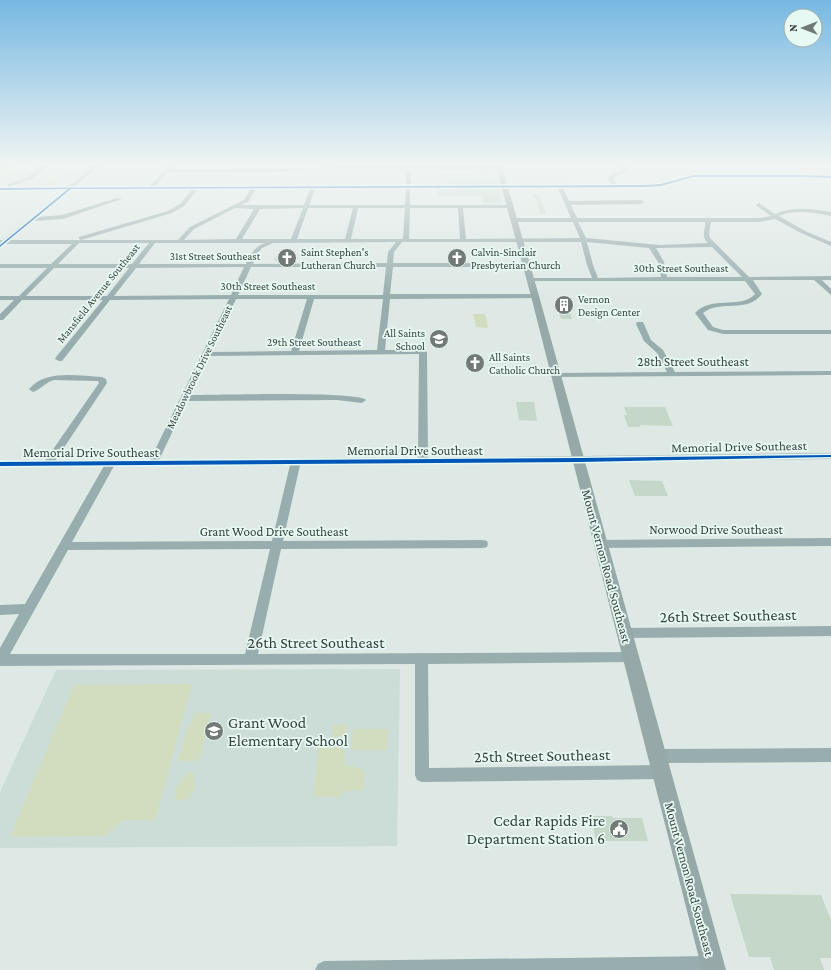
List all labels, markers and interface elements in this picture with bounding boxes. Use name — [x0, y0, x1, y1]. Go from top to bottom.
north arrow — [783, 8, 823, 48]
text: N — [787, 24, 799, 32]
street label: Mansfield Avenue Southeast — [54, 241, 142, 345]
place label: Saint Stephen's Lutheran Church — [301, 246, 376, 271]
place label: Calvin-Sinclair Presbyterian Church — [471, 246, 561, 272]
church icon: Saint Stephen's Lutheran Church — [276, 247, 298, 269]
church icon: Calvin-Sinclair Presbyterian Church — [446, 247, 468, 269]
street label: 31st Street Southeast — [170, 250, 261, 262]
street label: 30th Street Southeast — [634, 262, 729, 274]
street label: 30th Street Southeast — [221, 280, 316, 292]
place label: Vernon Design Center — [578, 293, 640, 319]
building icon: Vernon Design Center — [553, 294, 575, 316]
street label: Meadowbrook Drive Southeast — [164, 303, 234, 431]
place label: All Saints School — [384, 327, 425, 352]
school or university icon: All Saints School — [428, 328, 450, 350]
street label: 29th Street Southeast — [267, 336, 361, 348]
place label: All Saints Catholic Church — [489, 351, 560, 376]
church icon: All Saints Catholic Church — [464, 352, 486, 374]
street label: 28th Street Southeast — [637, 354, 749, 369]
street label: Memorial Drive Southeast — [671, 438, 808, 455]
street label: Memorial Drive Southeast — [347, 443, 484, 458]
street label: Memorial Drive Southeast — [23, 445, 160, 460]
street label: Mount Vernon Road Southeast — [579, 488, 634, 645]
street label: Norwood Drive Southeast — [649, 522, 784, 537]
street label: Grant Wood Drive Southeast — [200, 524, 349, 539]
street label: 26th Street Southeast — [659, 606, 797, 625]
street label: 26th Street Southeast — [248, 634, 385, 651]
place label: Grant Wood Elementary School — [228, 714, 348, 750]
school or university icon: Grant Wood Elementary School — [203, 720, 225, 742]
street label: 25th Street Southeast — [474, 746, 611, 765]
street label: Mount Vernon Road Southeast — [662, 801, 717, 958]
place label: Cedar Rapids Fire Department Station 6 — [467, 812, 605, 848]
public building icon: Cedar Rapids Fire Department Station 6 — [608, 818, 630, 840]

